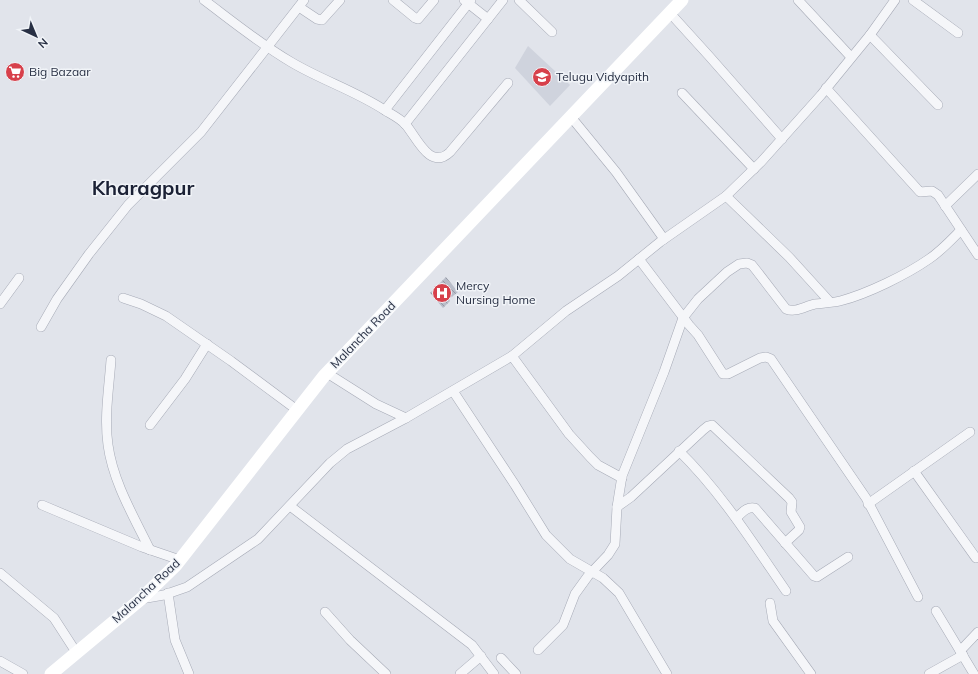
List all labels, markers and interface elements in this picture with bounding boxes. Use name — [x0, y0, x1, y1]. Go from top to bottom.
north arrow — [16, 16, 56, 56]
text: N — [35, 35, 51, 51]
supermarket icon: Big Bazaar — [4, 61, 26, 83]
place label: Big Bazaar — [29, 64, 91, 79]
school or university icon: Telugu Vidyapith — [531, 66, 553, 88]
place label: Telugu Vidyapith — [556, 69, 649, 84]
district label: Kharagpur — [92, 175, 194, 200]
place label: Mercy Nursing Home — [456, 278, 536, 307]
hospital icon: Mercy Nursing Home — [431, 282, 453, 304]
street label: Malancha Road — [327, 298, 398, 371]
street label: Malancha Road — [109, 555, 183, 626]

